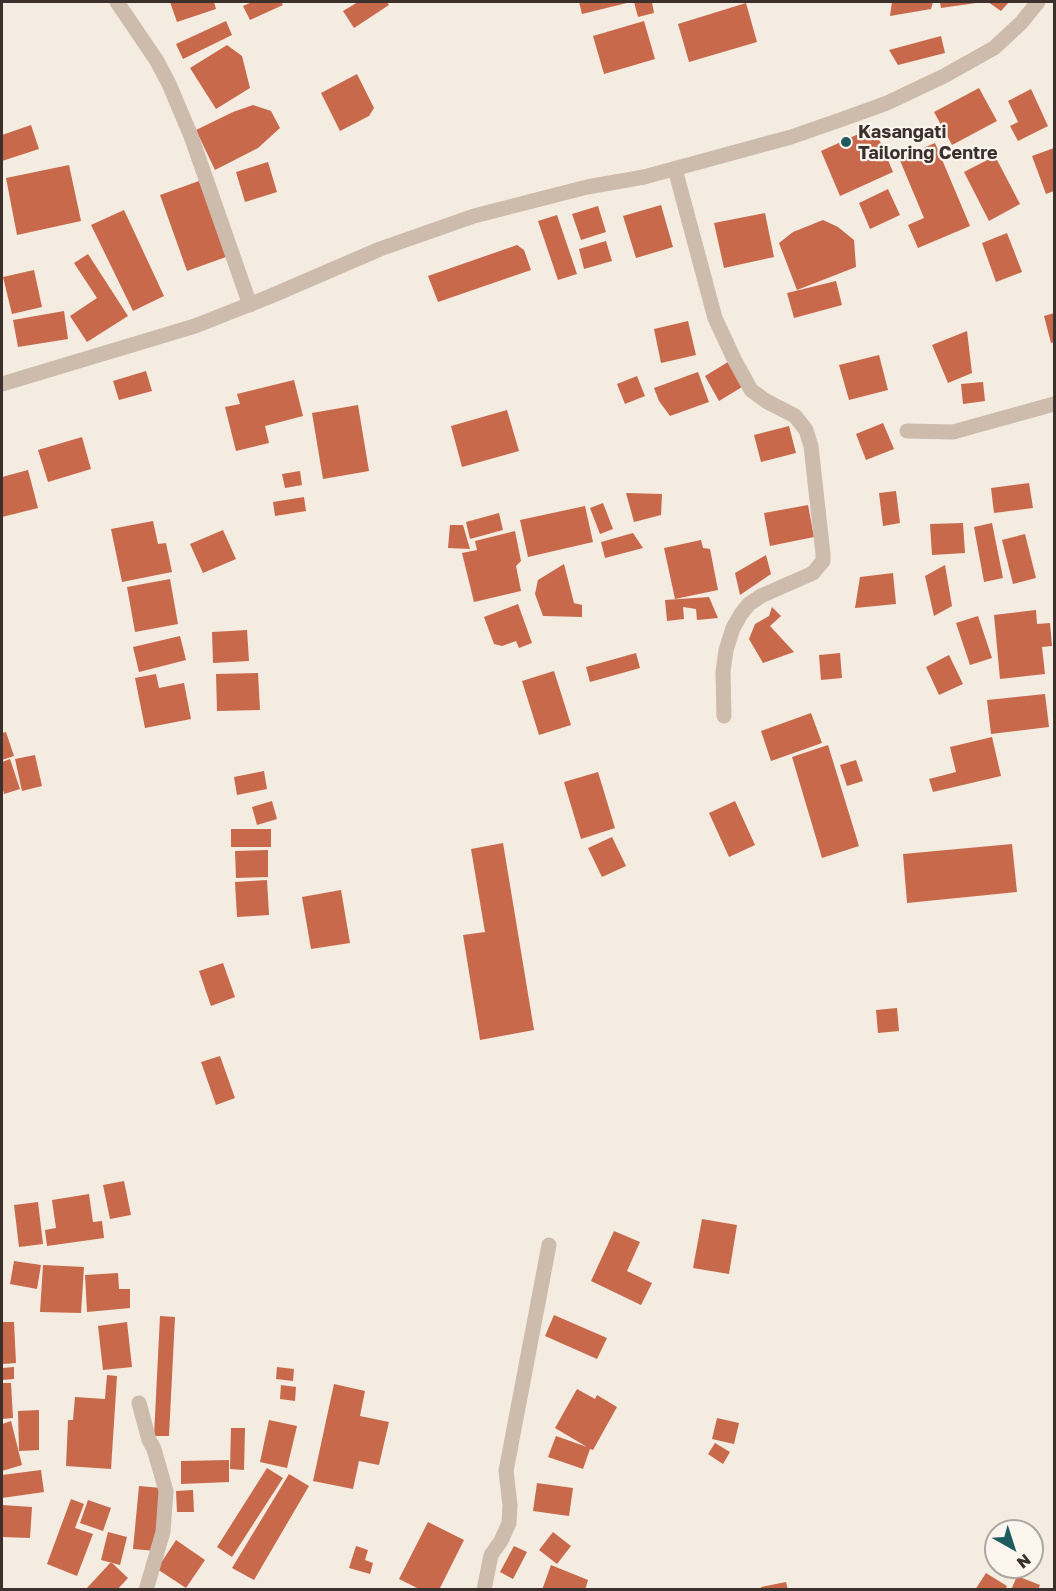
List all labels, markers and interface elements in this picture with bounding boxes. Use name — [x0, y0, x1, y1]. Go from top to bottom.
place label: Kasangati Tailoring Centre — [858, 121, 998, 164]
marker: Kasangati Tailoring Centre — [839, 135, 853, 149]
north arrow — [984, 1519, 1044, 1579]
text: N — [1013, 1550, 1035, 1573]

